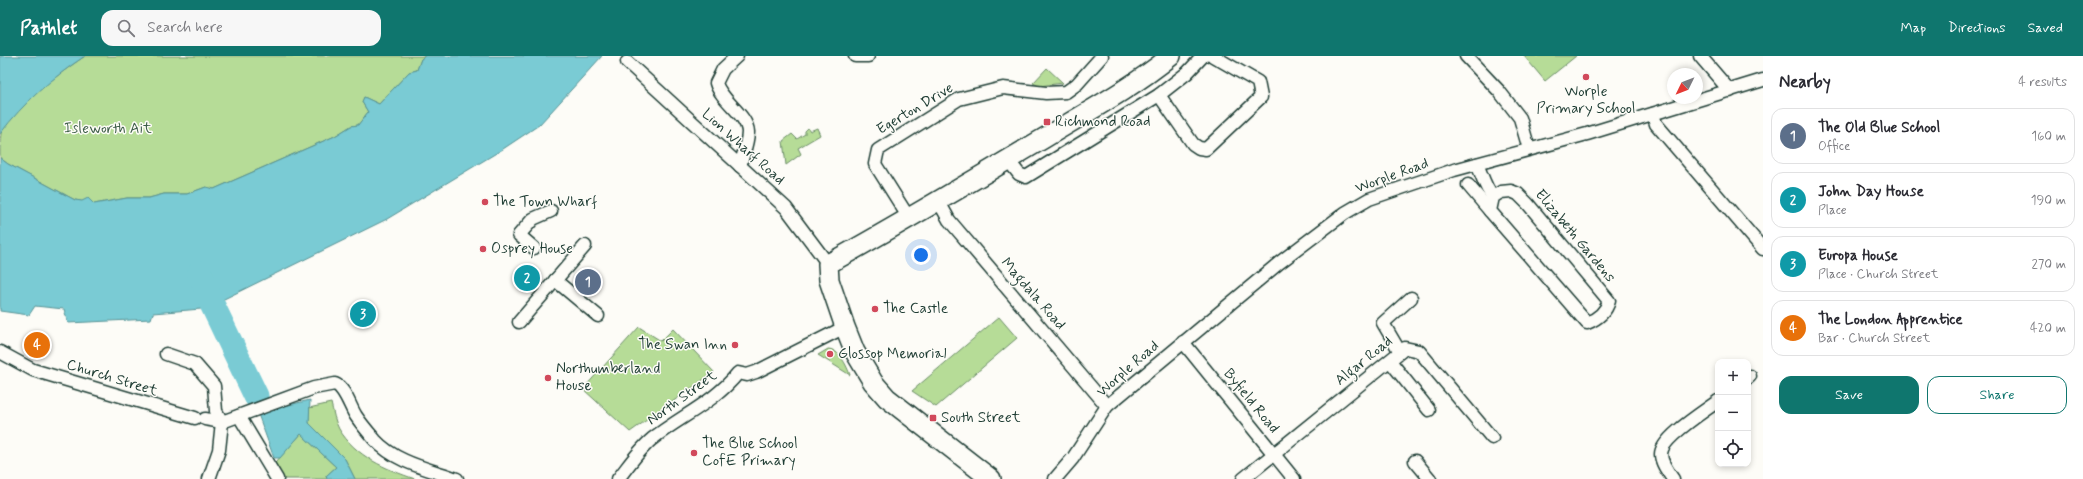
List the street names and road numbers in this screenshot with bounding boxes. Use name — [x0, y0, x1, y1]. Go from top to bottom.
street label: Egerton Drive — [873, 78, 957, 140]
street label: Lion Wharf Road — [697, 104, 789, 190]
street label: Worple Road — [1353, 153, 1431, 199]
street label: Elizabeth Gardens — [1530, 185, 1620, 287]
street label: Magdala Road — [995, 254, 1070, 335]
street label: Algar Road — [1331, 332, 1398, 391]
street label: Worple Road — [1093, 336, 1163, 402]
street label: Church Street — [64, 355, 160, 401]
street label: Byfield Road — [1219, 364, 1283, 438]
street label: North Street — [643, 366, 721, 430]

